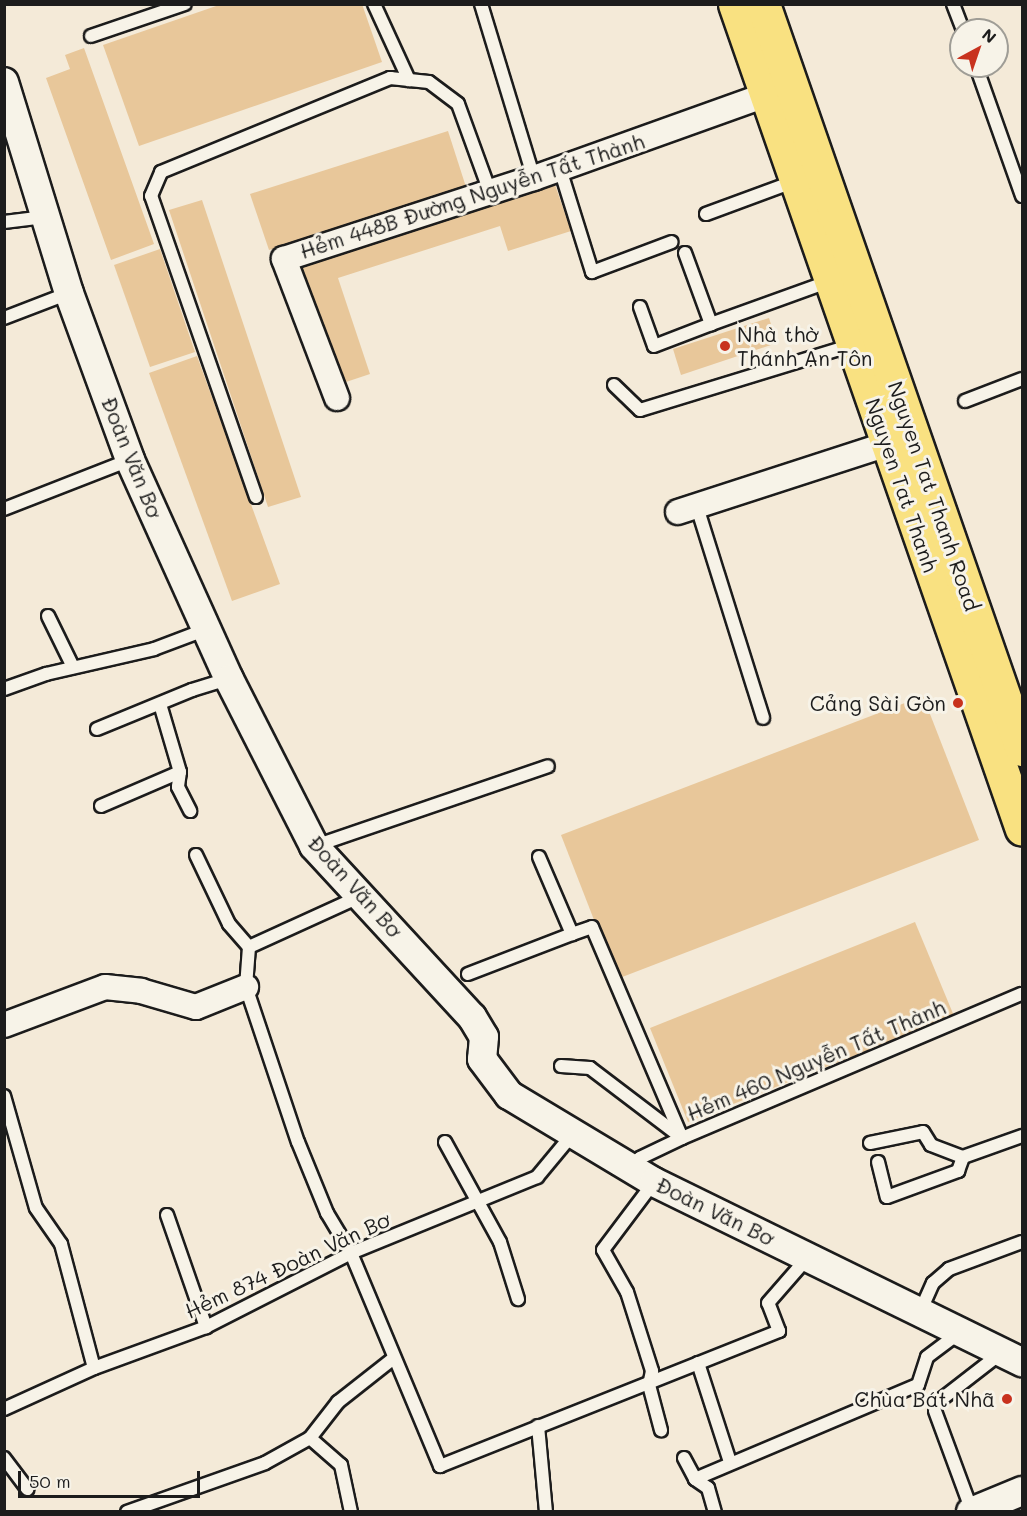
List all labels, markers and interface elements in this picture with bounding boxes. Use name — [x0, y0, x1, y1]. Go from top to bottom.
north arrow — [949, 18, 1009, 78]
text: N — [978, 23, 1001, 47]
street label: Hẻm 448B Đường Nguyễn Tất Thành — [297, 128, 647, 264]
place label: Nhà thờ Thánh An Tôn — [737, 321, 872, 371]
marker: Nhà thờ Thánh An Tôn — [718, 339, 732, 353]
street label: Nguyen Tat Thanh Road — [883, 378, 985, 614]
street label: Đoàn Văn Bơ — [96, 393, 168, 521]
street label: Nguyen Tat Thanh — [860, 395, 944, 575]
place label: Cảng Sài Gòn — [810, 690, 946, 716]
marker: Cảng Sài Gòn — [951, 696, 965, 710]
street label: Đoàn Văn Bơ — [303, 830, 407, 942]
street label: Hẻm 460 Nguyễn Tất Thành — [683, 994, 949, 1126]
street label: Đoàn Văn Bơ — [652, 1172, 778, 1250]
street label: Hẻm 874 Đoàn Văn Bơ — [181, 1207, 393, 1323]
place label: Chùa Bát Nhã — [854, 1386, 995, 1412]
marker: Chùa Bát Nhã — [1000, 1392, 1014, 1406]
scale bar — [21, 1459, 202, 1497]
text: 50 m — [29, 1469, 71, 1493]

